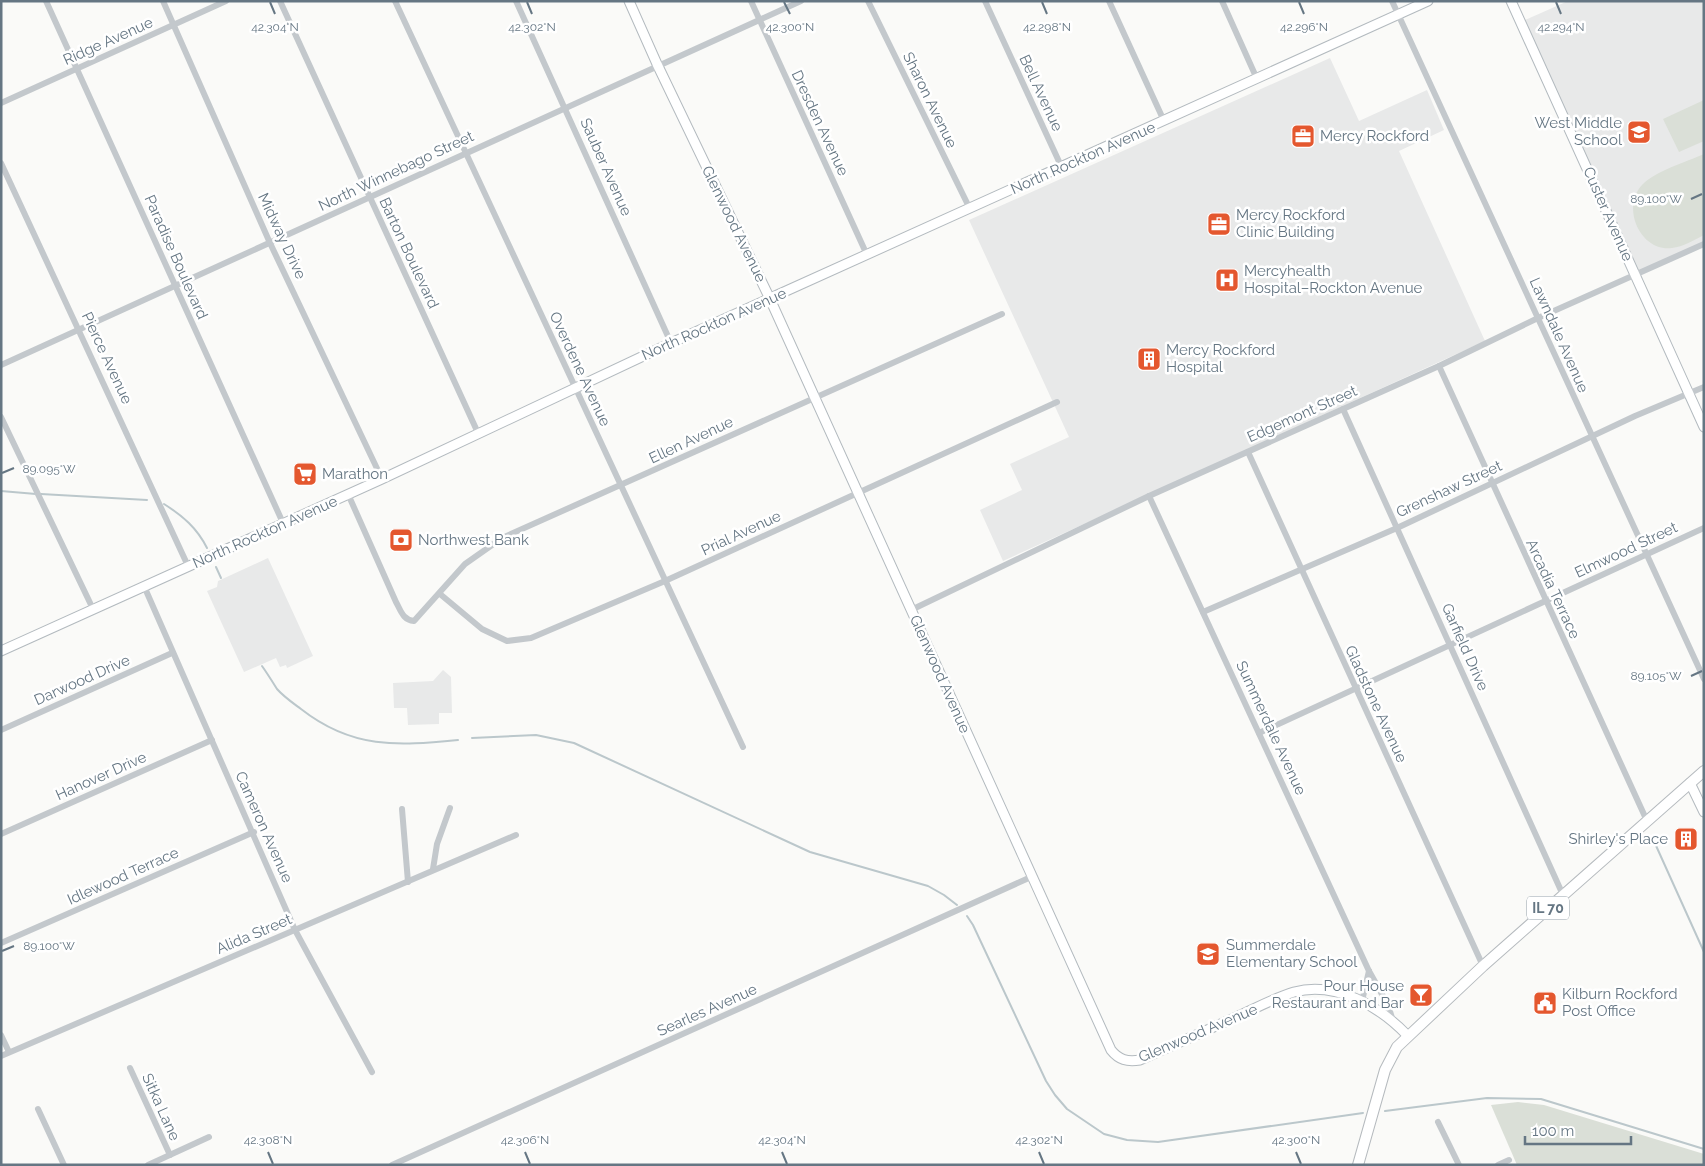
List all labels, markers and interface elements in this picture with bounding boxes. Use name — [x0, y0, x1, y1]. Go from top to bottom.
street label: Ridge Avenue — [60, 13, 156, 69]
text: 42.304°N — [251, 20, 299, 34]
text: 42.302°N — [508, 20, 556, 34]
text: 42.300°N — [766, 20, 814, 34]
text: 42.298°N — [1023, 20, 1071, 34]
text: 42.296°N — [1280, 20, 1328, 34]
text: 42.294°N — [1537, 20, 1585, 34]
street label: Sharon Avenue — [899, 49, 961, 151]
street label: Bell Avenue — [1015, 52, 1067, 134]
street label: Dresden Avenue — [788, 67, 852, 179]
place label: West Middle School — [1534, 114, 1623, 149]
street label: Sauber Avenue — [576, 115, 636, 219]
street label: North Rockton Avenue — [1008, 118, 1158, 198]
school or university icon: West Middle School — [1626, 119, 1652, 145]
office icon: Mercy Rockford — [1290, 123, 1316, 149]
street label: North Winnebago Street — [316, 127, 476, 215]
place label: Mercy Rockford — [1320, 127, 1429, 145]
street label: Glenwood Avenue — [698, 163, 770, 285]
street label: Custer Avenue — [1579, 164, 1637, 264]
street label: Midway Drive — [254, 190, 310, 282]
street label: Paradise Boulevard — [140, 192, 212, 322]
text: 89.100°W — [1630, 192, 1682, 206]
street label: Barton Boulevard — [375, 195, 443, 311]
place label: Mercy Rockford Clinic Building — [1236, 206, 1345, 241]
office icon: Mercy Rockford Clinic Building — [1206, 211, 1232, 237]
place label: Mercyhealth Hospital–Rockton Avenue — [1244, 262, 1423, 297]
hospital icon: Mercyhealth Hospital–Rockton Avenue — [1214, 267, 1240, 293]
street label: Lawndale Avenue — [1526, 275, 1593, 395]
street label: North Rockton Avenue — [639, 284, 789, 364]
street label: Pierce Avenue — [78, 309, 136, 407]
street label: Overdene Avenue — [546, 309, 615, 429]
place label: Mercy Rockford Hospital — [1166, 341, 1275, 376]
building icon: Mercy Rockford Hospital — [1136, 346, 1162, 372]
street label: Edgemont Street — [1244, 382, 1360, 446]
street label: Ellen Avenue — [646, 413, 736, 467]
street label: Grenshaw Street — [1393, 457, 1505, 521]
supermarket icon: Marathon — [292, 461, 318, 487]
text: 89.095°W — [22, 462, 76, 476]
place label: Marathon — [322, 465, 388, 483]
street label: North Rockton Avenue — [190, 492, 340, 572]
street label: Prial Avenue — [698, 507, 784, 559]
street label: Elmwood Street — [1572, 518, 1680, 582]
bank icon: Northwest Bank — [388, 527, 414, 553]
place label: Northwest Bank — [418, 531, 529, 549]
street label: Arcadia Terrace — [1522, 536, 1584, 642]
street label: Garfield Drive — [1438, 601, 1492, 694]
street label: Glenwood Avenue — [906, 612, 974, 736]
street label: Gladstone Avenue — [1341, 643, 1411, 765]
street label: Darwood Drive — [31, 651, 133, 709]
street label: Summerdale Avenue — [1232, 658, 1310, 798]
text: 89.105°W — [1630, 669, 1682, 683]
street label: Hanover Drive — [53, 748, 149, 804]
street label: Cameron Avenue — [231, 769, 297, 886]
building icon: Shirley's Place — [1673, 826, 1699, 852]
place label: Shirley's Place — [1568, 830, 1668, 848]
street label: Idlewood Terrace — [65, 843, 182, 909]
road number: IL 70 — [1527, 896, 1569, 920]
street label: Alida Street — [213, 910, 295, 958]
place label: Summerdale Elementary School — [1226, 936, 1358, 971]
text: 89.100°W — [23, 939, 75, 953]
school or university icon: Summerdale Elementary School — [1195, 941, 1221, 967]
place label: Pour House Restaurant and Bar — [1272, 977, 1405, 1012]
street label: Searles Avenue — [654, 980, 760, 1040]
bar icon: Pour House Restaurant and Bar — [1408, 982, 1434, 1008]
place label: Kilburn Rockford Post Office — [1562, 985, 1678, 1020]
public building icon: Kilburn Rockford Post Office — [1532, 990, 1558, 1016]
street label: Glenwood Avenue — [1136, 1000, 1260, 1066]
street label: Sitka Lane — [138, 1071, 184, 1144]
scale bar — [1525, 1114, 1631, 1146]
text: 100 m — [1532, 1122, 1574, 1140]
text: 42.308°N — [244, 1133, 292, 1147]
text: 42.306°N — [501, 1133, 549, 1147]
text: 42.304°N — [758, 1133, 806, 1147]
text: 42.302°N — [1015, 1133, 1063, 1147]
text: 42.300°N — [1272, 1133, 1320, 1147]

